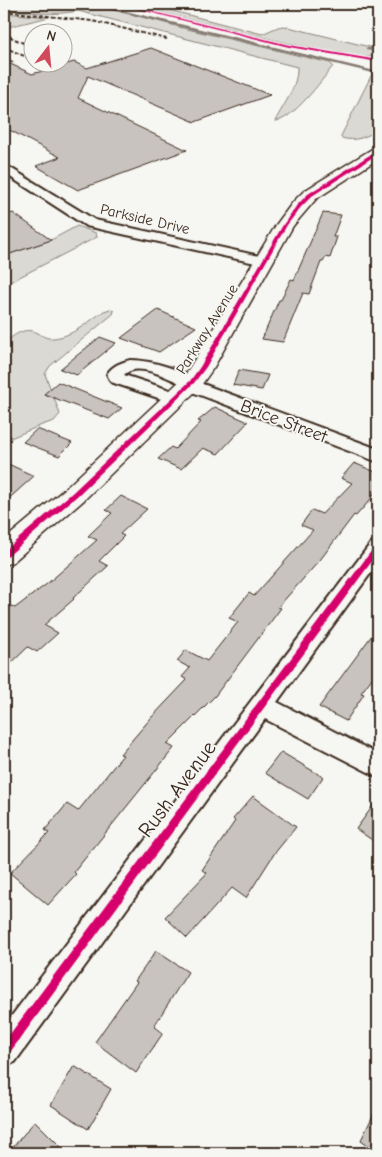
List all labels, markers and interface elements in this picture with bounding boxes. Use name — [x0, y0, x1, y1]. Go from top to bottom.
north arrow — [22, 22, 72, 72]
text: N — [45, 27, 58, 45]
street label: Parkside Drive — [99, 200, 192, 238]
street label: Parkway Avenue — [172, 280, 242, 377]
street label: Brice Street — [237, 395, 331, 448]
street label: Rush Avenue — [133, 736, 221, 842]

